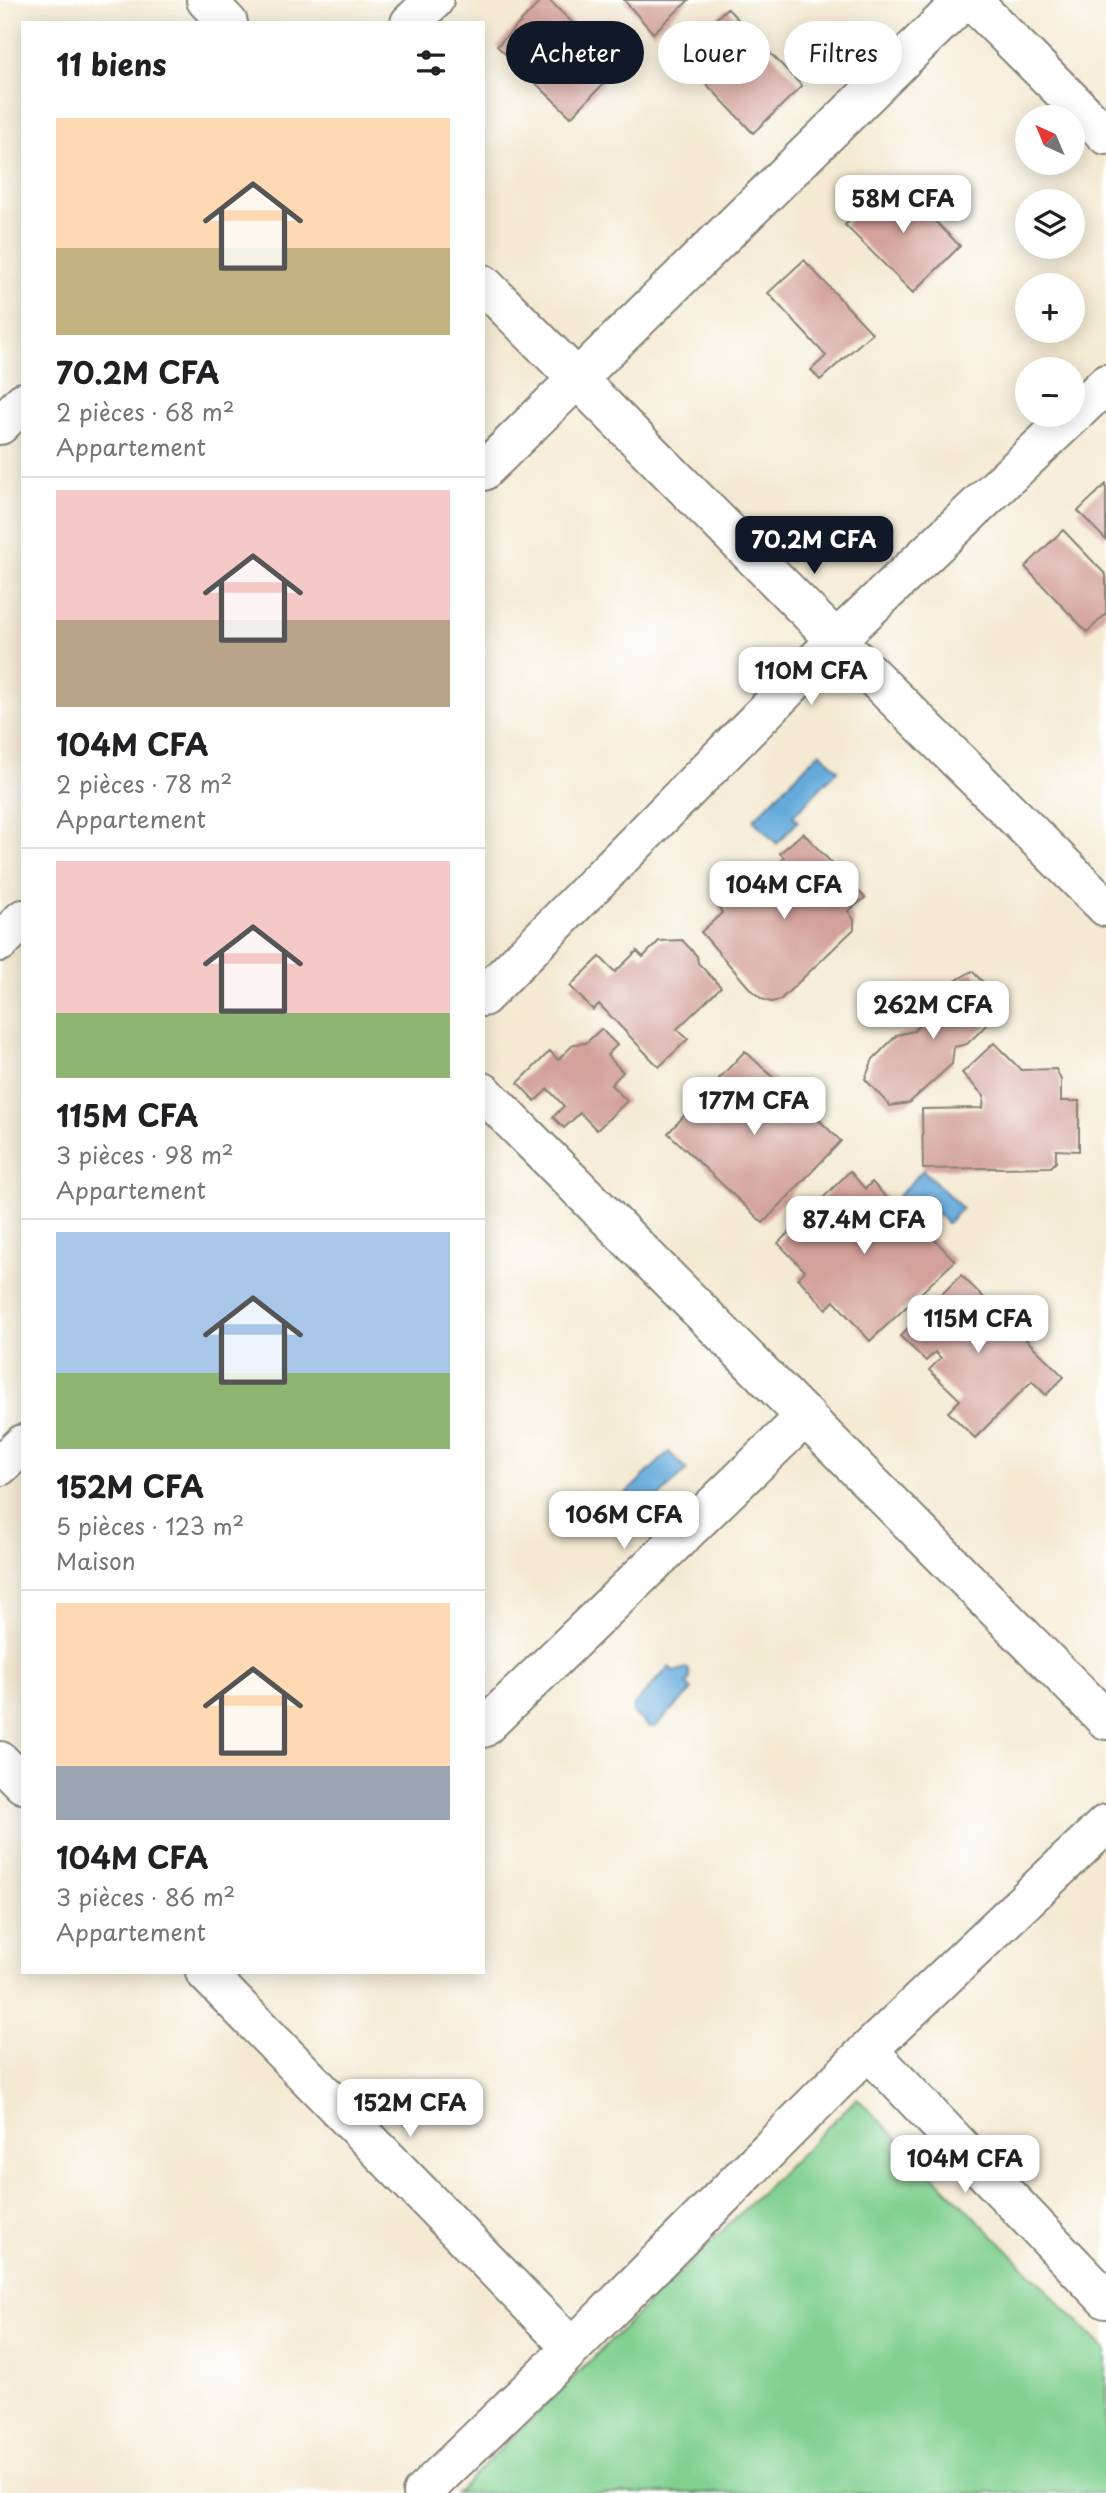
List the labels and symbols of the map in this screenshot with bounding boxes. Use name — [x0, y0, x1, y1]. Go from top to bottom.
north arrow — [1015, 105, 1085, 175]
pin: 58M CFA — [838, 176, 968, 235]
pin: 70.2M CFA — [734, 516, 894, 576]
pin: 110M CFA — [739, 648, 883, 707]
pin: 104M CFA — [712, 862, 856, 921]
pin: 262M CFA — [861, 982, 1005, 1041]
pin: 177M CFA — [682, 1078, 826, 1137]
pin: 87.4M CFA — [784, 1196, 944, 1256]
pin: 115M CFA — [906, 1296, 1050, 1355]
pin: 106M CFA — [552, 1492, 696, 1551]
pin: 152M CFA — [338, 2080, 482, 2139]
pin: 104M CFA — [893, 2136, 1037, 2195]

